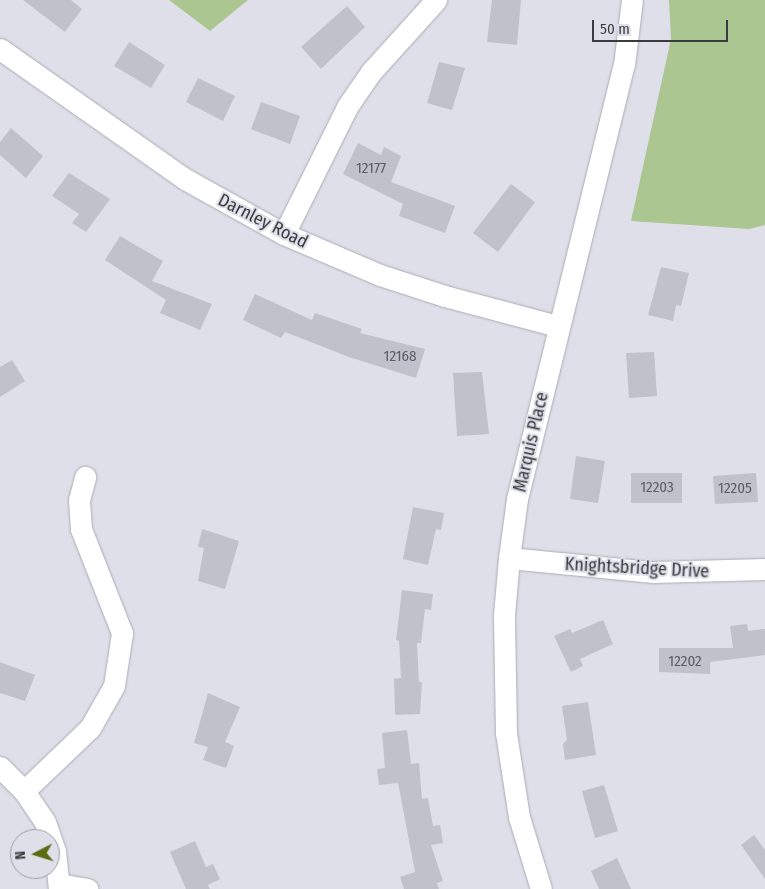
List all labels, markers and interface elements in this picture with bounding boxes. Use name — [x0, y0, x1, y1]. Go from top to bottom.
scale bar — [595, 10, 731, 42]
text: 50 m — [600, 20, 630, 38]
house number: 12177 — [356, 160, 386, 178]
street label: Darnley Road — [214, 189, 312, 253]
house number: 12168 — [384, 348, 416, 366]
street label: Marquis Place — [509, 390, 553, 494]
house number: 12203 — [640, 479, 674, 497]
house number: 12205 — [718, 480, 752, 498]
street label: Knightsbridge Drive — [564, 553, 710, 583]
house number: 12202 — [668, 653, 702, 671]
north arrow — [10, 829, 60, 879]
text: N — [12, 850, 29, 860]

